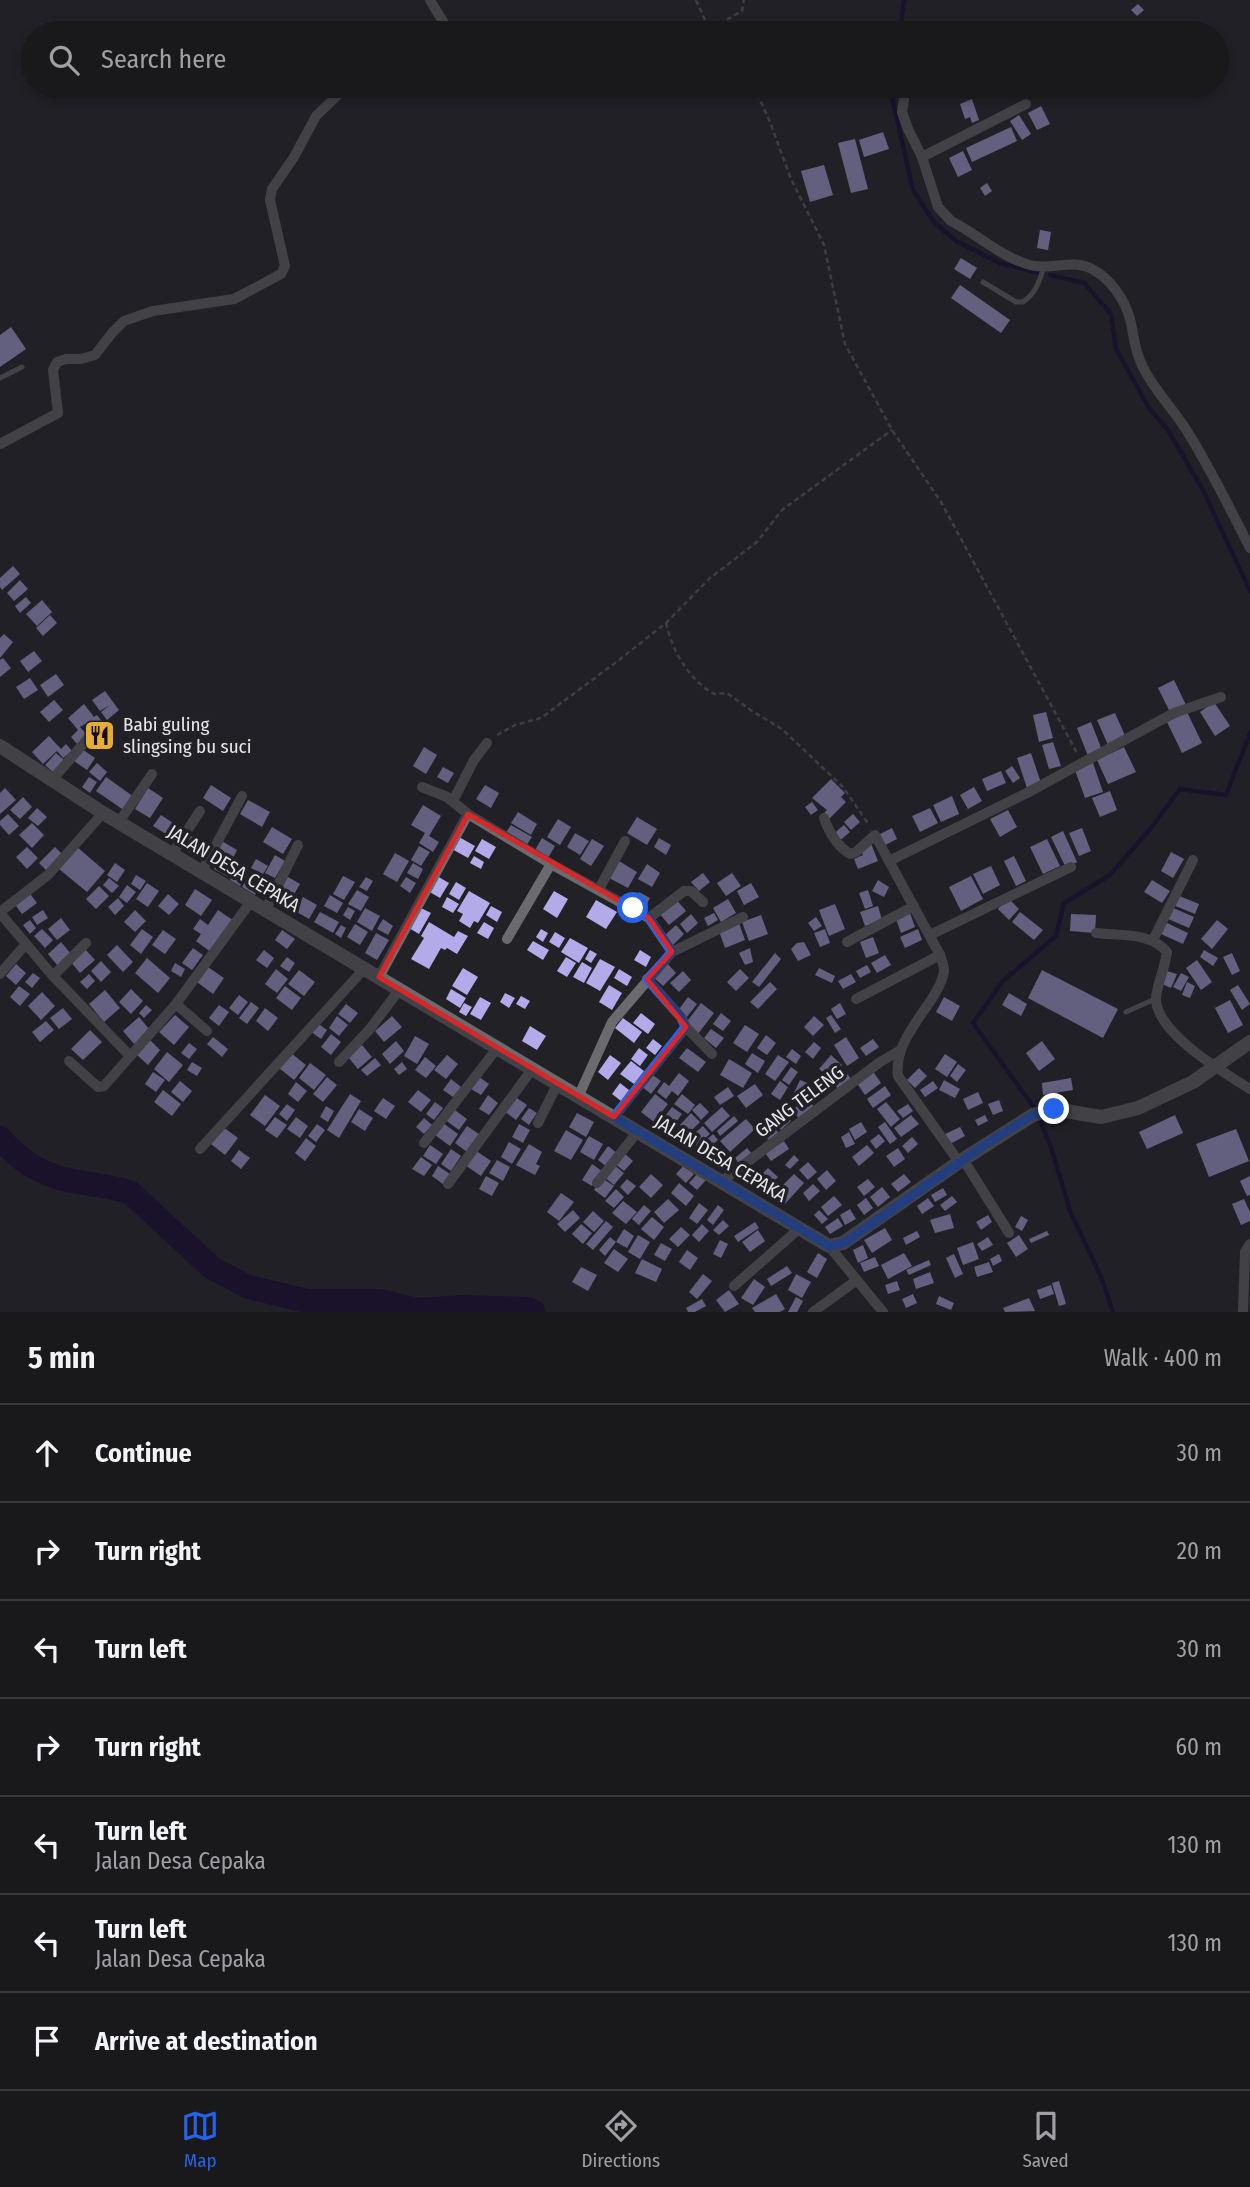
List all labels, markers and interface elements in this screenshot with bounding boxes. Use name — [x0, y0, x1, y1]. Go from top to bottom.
search box — [21, 21, 1229, 98]
icon: search — [45, 41, 83, 79]
text: Search here — [101, 44, 226, 75]
place label: Babi guling slingsing bu suci — [123, 713, 252, 758]
restaurant icon: Babi guling slingsing bu suci — [83, 718, 117, 752]
street label: JALAN DESA CEPAKA — [163, 820, 304, 917]
route start — [617, 892, 648, 923]
street label: GANG TELENG — [750, 1061, 848, 1142]
route end — [1038, 1093, 1069, 1124]
street label: JALAN DESA CEPAKA — [650, 1110, 791, 1207]
text: 5 min — [28, 1340, 95, 1376]
text: Walk · 400 m — [1104, 1344, 1222, 1372]
icon: ahead — [28, 1434, 66, 1472]
text: Continue — [95, 1438, 192, 1469]
text: 30 m — [1177, 1439, 1222, 1467]
icon: right — [28, 1532, 66, 1570]
text: Turn right — [95, 1536, 201, 1567]
text: 20 m — [1177, 1537, 1222, 1565]
icon: left — [28, 1630, 66, 1668]
text: Turn left — [95, 1634, 187, 1665]
text: 30 m — [1177, 1635, 1222, 1663]
icon: right — [28, 1728, 66, 1766]
text: Turn right — [95, 1732, 201, 1763]
text: 60 m — [1176, 1733, 1222, 1761]
text: Turn left — [95, 1816, 187, 1847]
icon: left — [28, 1826, 66, 1864]
text: 130 m — [1168, 1831, 1222, 1859]
text: Jalan Desa Cepaka — [95, 1847, 266, 1875]
text: Turn left — [95, 1914, 187, 1945]
icon: left — [28, 1924, 66, 1962]
text: 130 m — [1168, 1929, 1222, 1957]
text: Jalan Desa Cepaka — [95, 1945, 266, 1973]
icon: arrive — [28, 2022, 66, 2060]
text: Arrive at destination — [95, 2026, 318, 2057]
tab: Map — [181, 2107, 219, 2172]
tab: Directions — [581, 2107, 660, 2172]
tab: Saved — [1022, 2107, 1069, 2172]

